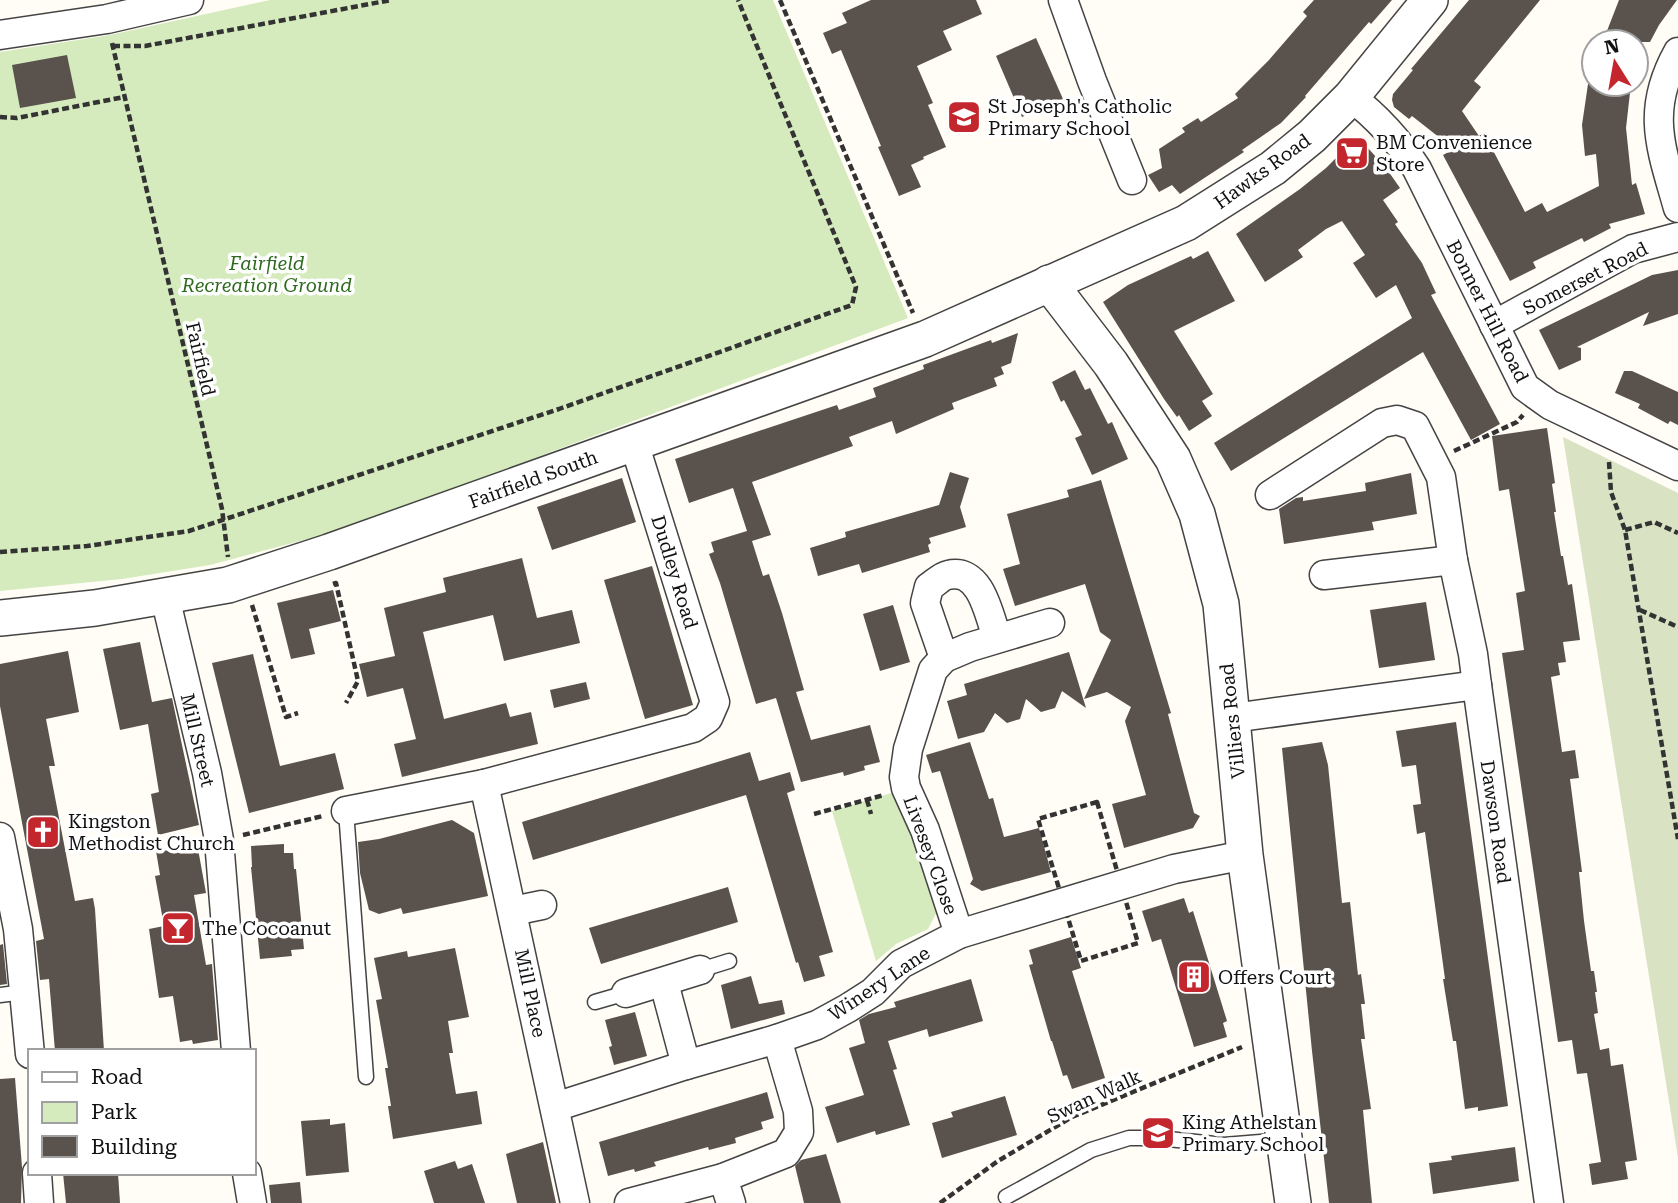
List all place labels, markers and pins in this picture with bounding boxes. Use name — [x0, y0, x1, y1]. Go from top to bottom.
place label: St Joseph's Catholic Primary School — [988, 95, 1172, 140]
school or university icon: St Joseph's Catholic Primary School — [945, 98, 983, 136]
place label: BM Convenience Store — [1376, 131, 1532, 176]
supermarket icon: BM Convenience Store — [1333, 134, 1371, 172]
place label: Kingston Methodist Church — [68, 810, 235, 855]
church icon: Kingston Methodist Church — [24, 813, 62, 851]
bar icon: The Cocoanut — [159, 909, 197, 947]
place label: The Cocoanut — [202, 917, 331, 940]
building icon: Offers Court — [1175, 958, 1213, 996]
place label: Offers Court — [1218, 966, 1331, 989]
place label: King Athelstan Primary School — [1182, 1111, 1324, 1156]
school or university icon: King Athelstan Primary School — [1139, 1114, 1177, 1152]

